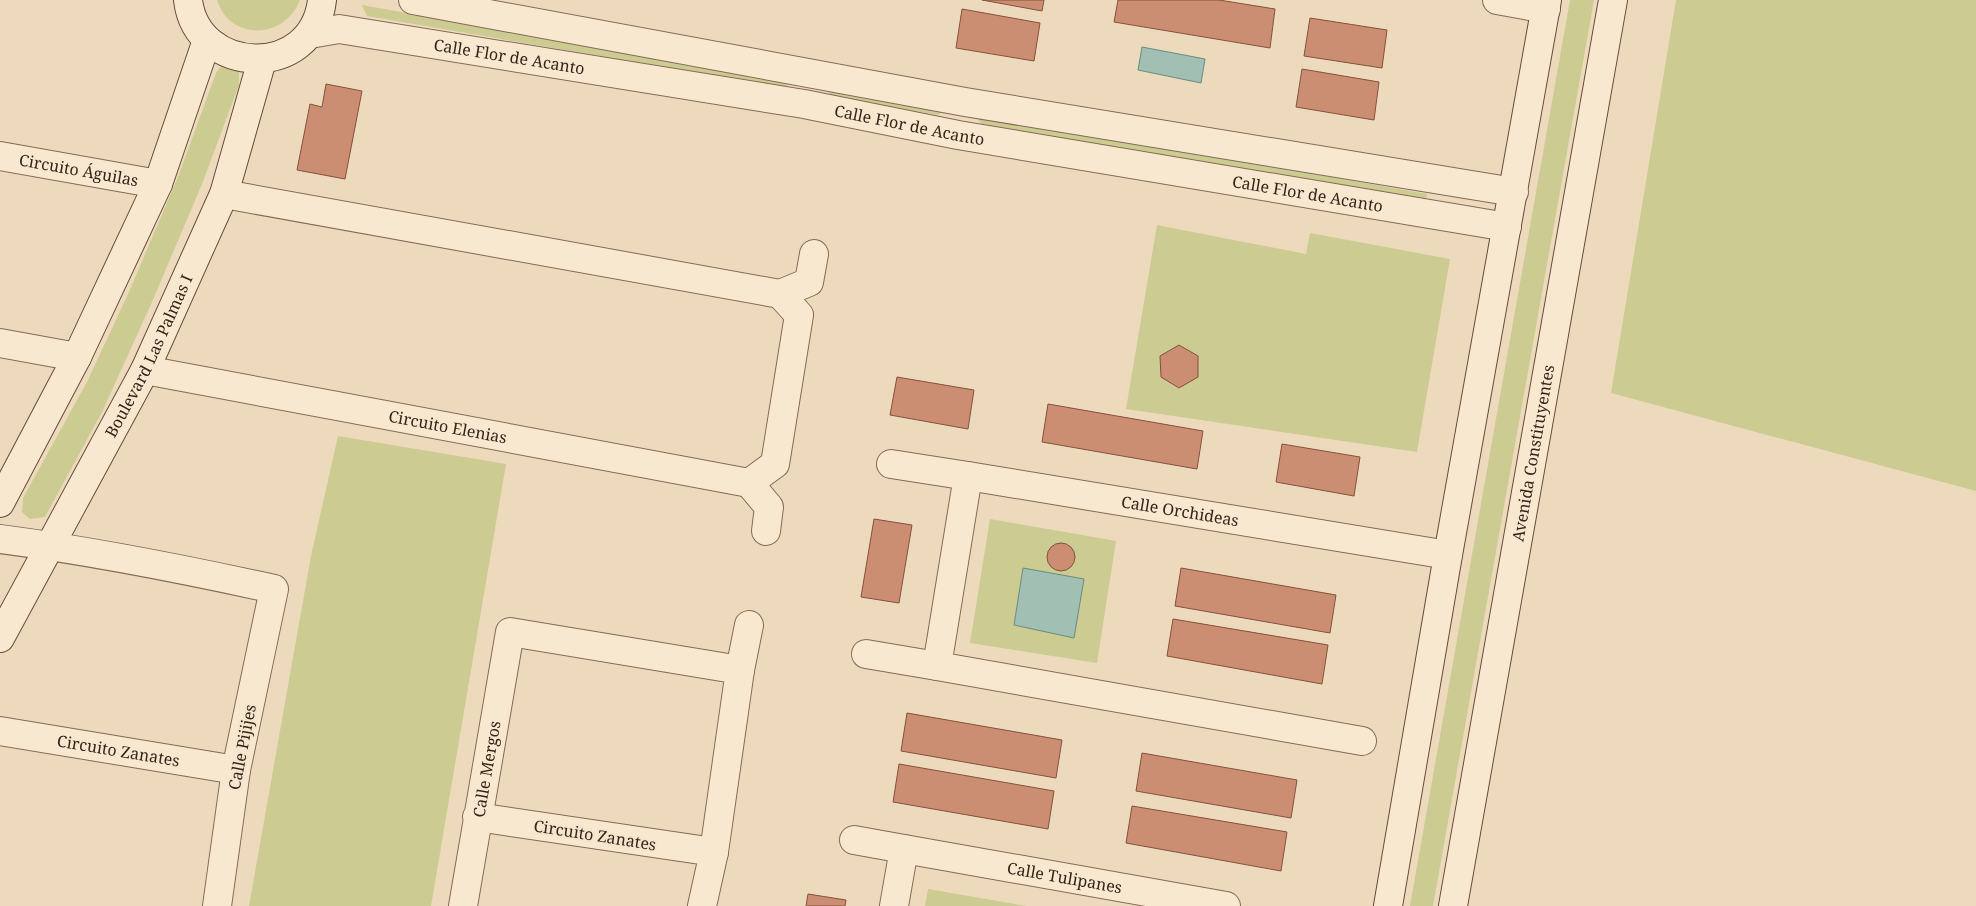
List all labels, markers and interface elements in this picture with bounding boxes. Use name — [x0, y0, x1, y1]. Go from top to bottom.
street label: Calle Flor de Acanto — [432, 33, 586, 79]
street label: Calle Flor de Acanto — [833, 99, 986, 150]
street label: Circuito Águilas — [17, 149, 140, 191]
street label: Calle Flor de Acanto — [1231, 170, 1385, 217]
street label: Boulevard Las Palmas I — [100, 271, 198, 441]
street label: Avenida Constituyentes — [1507, 363, 1559, 543]
street label: Circuito Elenias — [387, 405, 509, 448]
street label: Calle Orchideas — [1120, 490, 1240, 531]
street label: Calle Pijijes — [223, 702, 261, 792]
street label: Calle Mergos — [467, 719, 506, 819]
street label: Circuito Zanates — [55, 730, 181, 772]
street label: Circuito Zanates — [532, 814, 658, 856]
street label: Calle Tulipanes — [1005, 856, 1124, 898]

